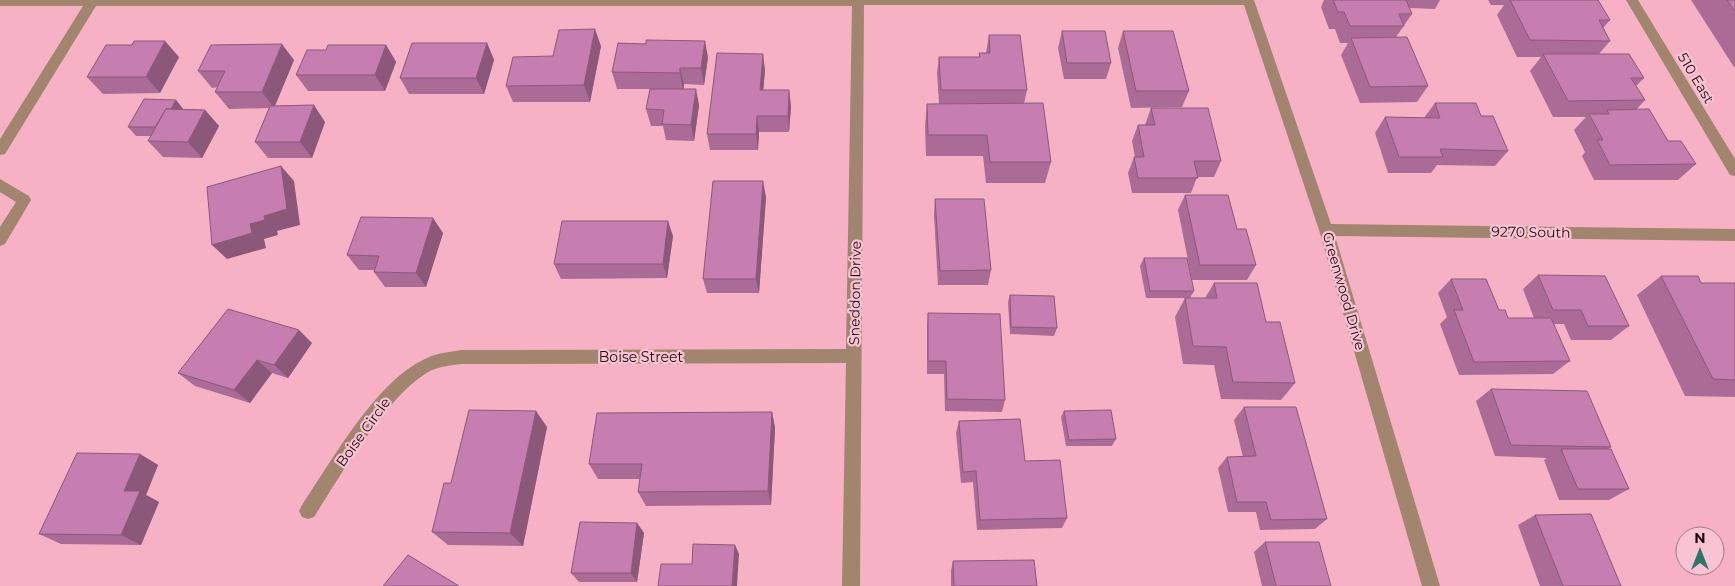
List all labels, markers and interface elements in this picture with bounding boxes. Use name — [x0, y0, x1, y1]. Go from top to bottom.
street label: 510 East — [1674, 49, 1718, 107]
street label: 9270 South — [1491, 222, 1571, 242]
street label: Greenwood Drive — [1319, 230, 1369, 352]
street label: Sneddon Drive — [845, 241, 865, 345]
street label: Boise Street — [599, 348, 684, 366]
street label: Boise Circle — [332, 394, 394, 470]
north arrow — [1675, 526, 1725, 576]
text: N — [1694, 529, 1706, 547]

